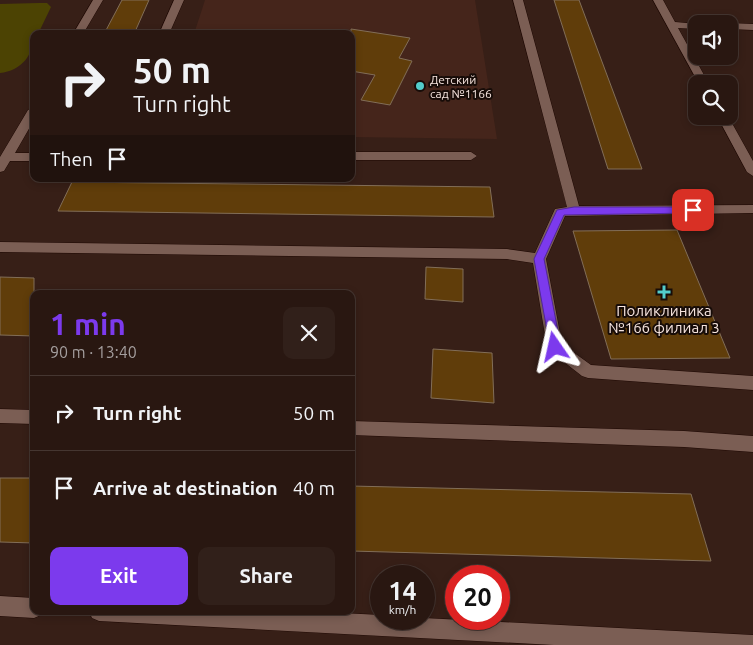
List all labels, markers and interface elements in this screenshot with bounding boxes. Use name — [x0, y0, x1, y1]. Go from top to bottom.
map controls — [688, 15, 738, 125]
button: sound — [688, 15, 738, 65]
icon: right — [50, 50, 115, 115]
text: 50 m — [133, 50, 211, 90]
place label: Детский сад №1166 — [430, 73, 492, 100]
button: search — [688, 75, 738, 125]
marker: Детский сад №1166 — [414, 80, 426, 92]
text: Turn right — [133, 91, 231, 116]
icon: arrive — [103, 145, 131, 173]
text: Then — [50, 148, 93, 170]
pin — [672, 189, 714, 231]
icon: arrive — [679, 196, 707, 224]
marker: Поликлиника №166 филиал 3 — [657, 285, 671, 299]
place label: Поликлиника №166 филиал 3 — [608, 302, 720, 336]
text: 1 min — [50, 307, 126, 341]
button: close — [283, 307, 335, 359]
position arrow — [528, 320, 580, 372]
text: 90 m · 13:40 — [50, 343, 137, 361]
icon: right — [50, 399, 78, 427]
text: Turn right — [93, 402, 181, 424]
text: 50 m — [293, 402, 335, 424]
icon: arrive — [50, 474, 78, 502]
text: Arrive at destination — [93, 477, 278, 499]
text: 40 m — [293, 477, 335, 499]
button: Exit — [50, 547, 188, 605]
button: Share — [198, 547, 335, 605]
speed limit sign: 20 — [445, 565, 510, 630]
text: 14 — [388, 577, 417, 605]
text: km/h — [389, 603, 416, 616]

